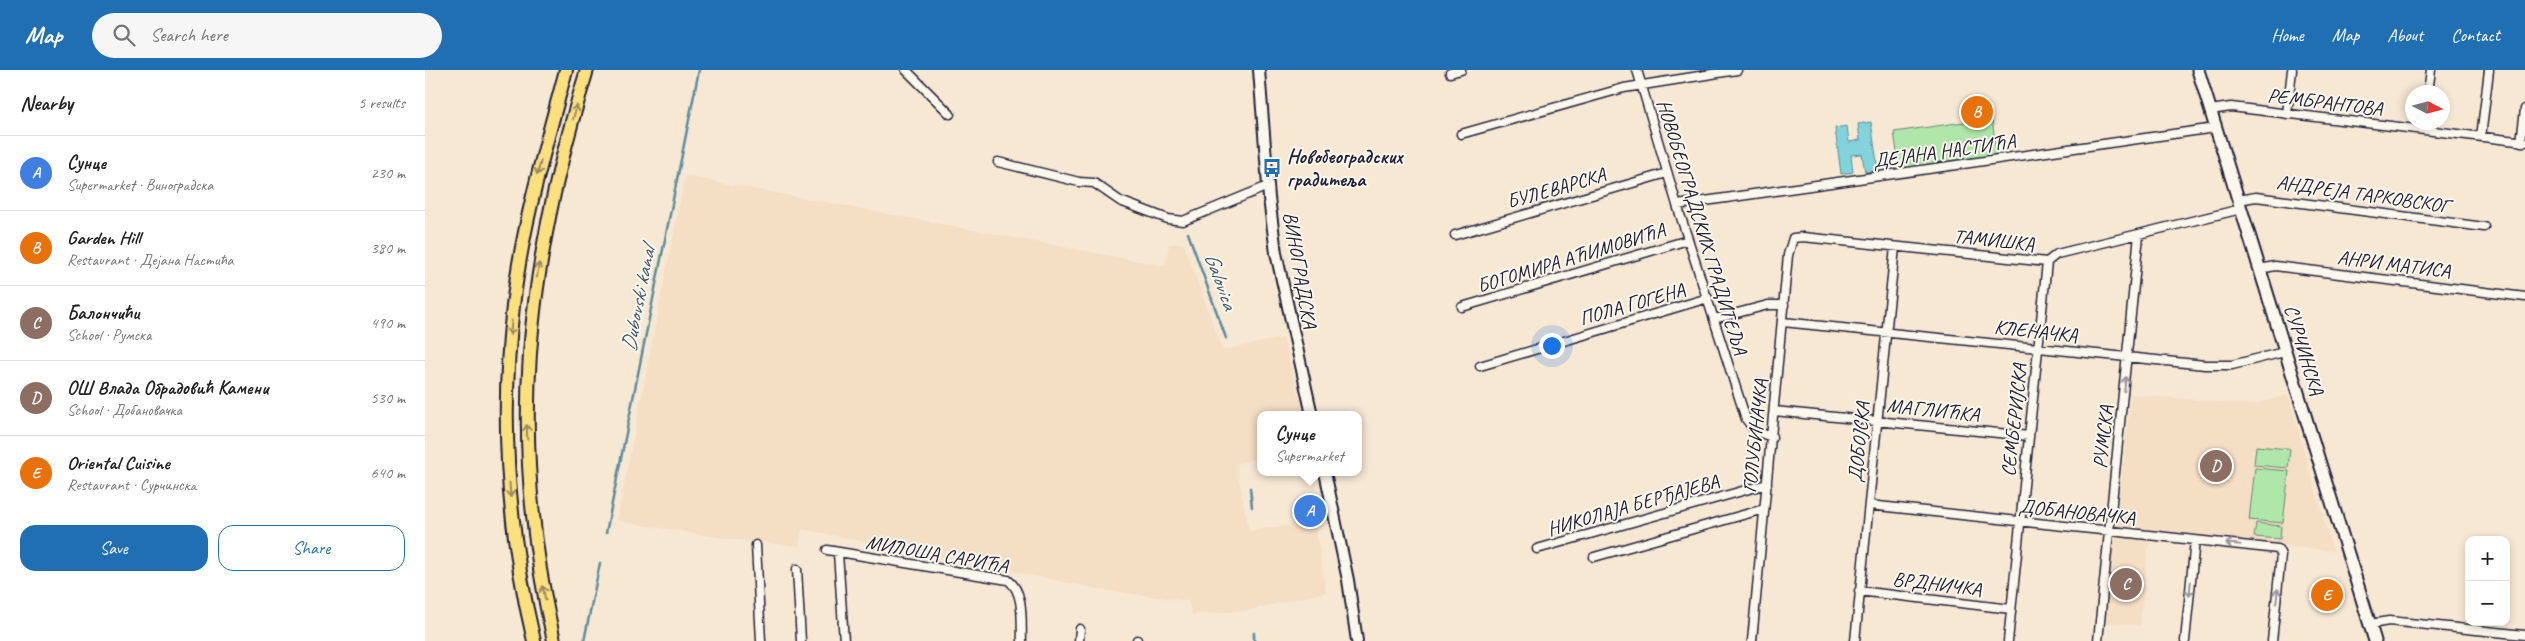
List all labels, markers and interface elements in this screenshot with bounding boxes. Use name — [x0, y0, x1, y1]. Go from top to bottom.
search box — [92, 13, 442, 58]
text: Map — [25, 20, 62, 50]
icon: search — [110, 21, 138, 49]
text: Search here — [150, 23, 228, 47]
text: Home — [2271, 24, 2304, 46]
text: Map — [2332, 24, 2359, 46]
text: About — [2387, 24, 2423, 46]
text: Contact — [2451, 24, 2500, 46]
street label: РЕМБРАНТОВА — [2266, 83, 2385, 122]
north arrow — [2405, 85, 2450, 130]
text: Nearby — [20, 90, 73, 116]
text: 5 results — [358, 93, 405, 113]
pin: B — [1961, 93, 1993, 131]
street label: НОВОБЕОГРАДСКИХ ГРАДИТЕЉА — [1651, 96, 1753, 359]
one-way arrow — [571, 104, 580, 120]
street label: ДЕЈАНА НАСТИЋА — [1871, 128, 2018, 173]
place label: Новобеоградских градитеља — [1287, 144, 1404, 192]
text: Сунце — [67, 151, 106, 175]
bus stop icon: Новобеоградских градитеља — [1261, 157, 1283, 179]
one-way arrow — [534, 159, 544, 175]
street label: БУЛЕВАРСКА — [1504, 162, 1609, 214]
text: A — [32, 163, 40, 183]
text: 230 m — [371, 163, 405, 183]
street label: АНДРЕЈА ТАРКОВСКОГ — [2275, 170, 2455, 219]
text: Supermarket · Виноградска — [67, 175, 213, 195]
street label: ВИНОГРАДСКА — [1277, 210, 1323, 331]
street label: БОГОМИРА АЋИМОВИЋА — [1474, 217, 1669, 298]
street label: ТАМИШКА — [1952, 223, 2037, 257]
text: Garden Hill — [67, 226, 140, 250]
text: B — [32, 238, 40, 258]
text: 380 m — [371, 238, 405, 258]
water label: Dubovski kanal — [615, 238, 662, 353]
street label: АНРИ МАТИСА — [2336, 245, 2453, 283]
water label: Galovica — [1199, 249, 1244, 315]
text: Restaurant · Дејана Настића — [67, 250, 234, 270]
one-way arrow — [534, 263, 544, 279]
street label: ПОЛА ГОГЕНА — [1577, 277, 1688, 331]
text: Балончићи — [67, 301, 139, 325]
street label: СУРЧИНСКА — [2278, 302, 2330, 399]
text: C — [32, 313, 40, 333]
text: 490 m — [371, 313, 405, 333]
street label: КЛЕНАЧКА — [1993, 314, 2080, 348]
one-way arrow — [506, 319, 516, 335]
text: School · Румска — [67, 325, 151, 345]
your location — [1539, 333, 1565, 359]
street label: СЕМБЕРИЈСКА — [1996, 361, 2032, 478]
text: ОШ Влада Обрадовић Камени — [67, 376, 269, 400]
one-way arrow — [2120, 376, 2130, 392]
street label: ГОЛУБИНАЧКА — [1737, 377, 1773, 494]
text: D — [31, 388, 41, 408]
text: 530 m — [371, 388, 405, 408]
street label: МАГЛИЋКА — [1886, 393, 1981, 427]
text: School · Добановачка — [67, 400, 182, 420]
street label: ДОБОЈСКА — [1842, 400, 1876, 483]
street label: РУМСКА — [2087, 403, 2119, 470]
popup — [1257, 411, 1362, 476]
text: Сунце — [1275, 422, 1315, 446]
one-way arrow — [522, 424, 532, 440]
text: Supermarket — [1275, 446, 1344, 466]
pin: D — [2200, 447, 2232, 485]
text: Oriental Cuisine — [67, 451, 170, 475]
text: E — [32, 463, 40, 483]
text: 640 m — [371, 463, 405, 483]
street label: НИКОЛАЈА БЕРЂАЈЕВА — [1544, 468, 1723, 542]
text: Restaurant · Сурчинска — [67, 475, 196, 495]
one-way arrow — [506, 482, 515, 498]
pin: A — [1294, 492, 1326, 530]
street label: ДОБАНОВАЧКА — [2018, 493, 2137, 531]
button: Save — [20, 525, 208, 571]
button: Share — [218, 525, 405, 571]
street label: МИЛОША САРИЋА — [864, 529, 1011, 579]
map controls — [2465, 536, 2510, 626]
button: + — [2465, 536, 2510, 581]
one-way arrow — [2225, 539, 2241, 549]
pin: C — [2110, 565, 2142, 603]
street label: ВРДНИЧКА — [1891, 566, 1984, 602]
pin: E — [2311, 576, 2343, 614]
one-way arrow — [2185, 581, 2195, 597]
button: − — [2465, 581, 2510, 626]
one-way arrow — [539, 586, 548, 602]
one-way arrow — [2272, 588, 2282, 604]

